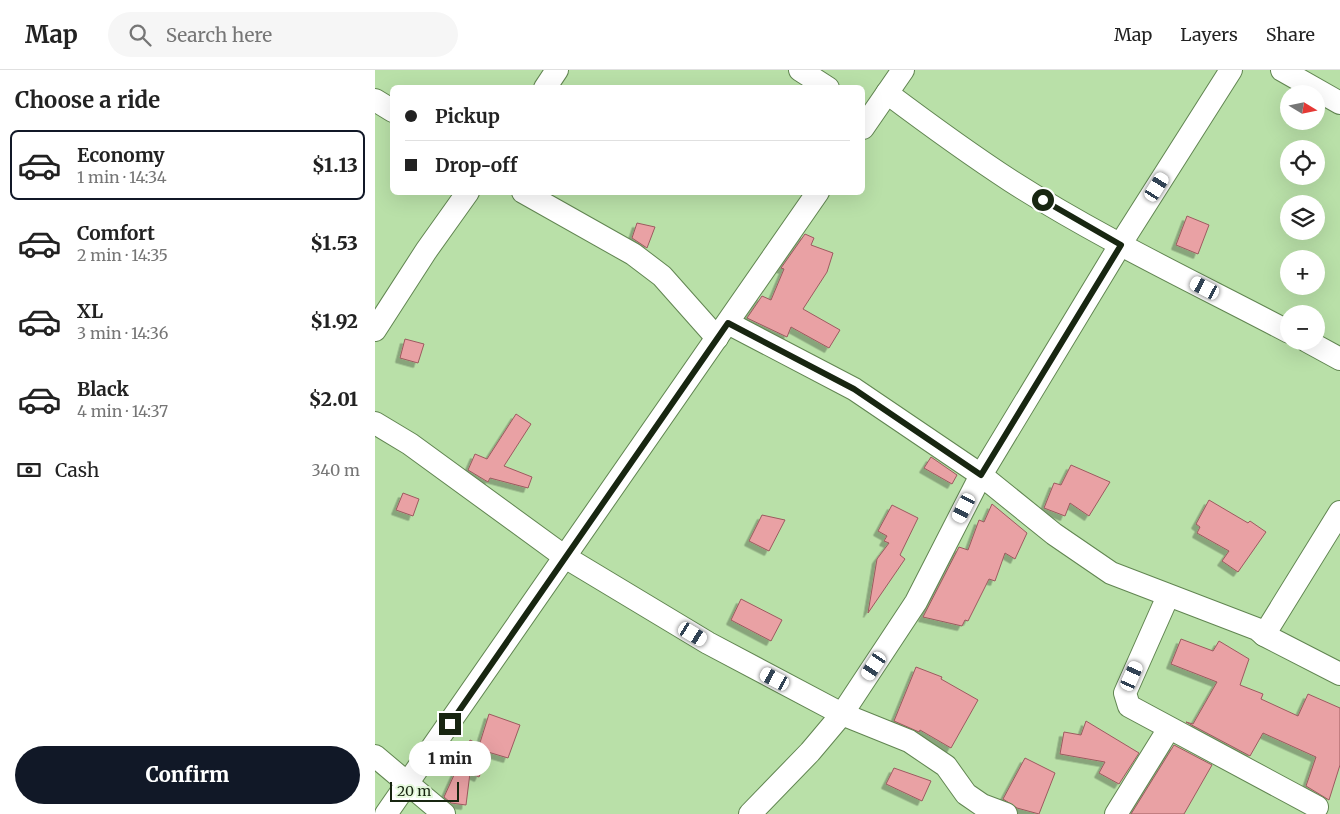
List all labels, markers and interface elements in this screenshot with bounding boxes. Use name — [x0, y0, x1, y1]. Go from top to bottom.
search box — [108, 12, 458, 57]
text: Map — [25, 19, 78, 50]
icon: search — [126, 21, 154, 49]
text: Search here — [166, 23, 272, 47]
text: Map — [1114, 23, 1152, 46]
text: Layers — [1180, 23, 1238, 46]
text: Share — [1266, 23, 1315, 46]
north arrow — [1280, 85, 1325, 130]
map controls — [1280, 85, 1325, 350]
text: Choose a ride — [15, 86, 160, 114]
text: Pickup — [435, 104, 500, 128]
button: locate — [1280, 140, 1325, 185]
icon: car — [17, 143, 62, 188]
text: Economy — [77, 143, 165, 167]
text: $1.13 — [312, 153, 358, 177]
text: Drop-off — [435, 153, 517, 177]
text: 1 min · 14:34 — [77, 167, 167, 187]
car — [1142, 170, 1171, 204]
route start — [1032, 189, 1054, 211]
button: layers — [1280, 195, 1325, 240]
icon: car — [17, 221, 62, 266]
text: Comfort — [77, 221, 155, 245]
text: $1.53 — [310, 231, 358, 255]
text: 2 min · 14:35 — [77, 245, 168, 265]
button: + — [1280, 250, 1325, 295]
car — [1188, 275, 1221, 301]
icon: car — [17, 299, 62, 344]
text: XL — [77, 299, 103, 323]
button: − — [1280, 305, 1325, 350]
text: $1.92 — [310, 309, 358, 333]
text: 3 min · 14:36 — [77, 323, 168, 343]
icon: car — [17, 377, 62, 422]
text: Black — [77, 377, 129, 401]
text: $2.01 — [309, 387, 358, 411]
text: 4 min · 14:37 — [77, 401, 168, 421]
icon: cash — [15, 456, 43, 484]
text: Cash — [55, 458, 99, 482]
text: 340 m — [311, 460, 360, 480]
car — [950, 491, 977, 525]
car — [676, 620, 709, 648]
car — [859, 649, 888, 683]
car — [1119, 659, 1144, 693]
car — [758, 665, 791, 693]
route end — [439, 713, 461, 735]
callout: 1 min — [409, 742, 491, 776]
button: Confirm — [15, 746, 360, 804]
text: 1 min — [428, 748, 472, 768]
scale bar — [390, 779, 459, 802]
text: 20 m — [397, 782, 431, 800]

